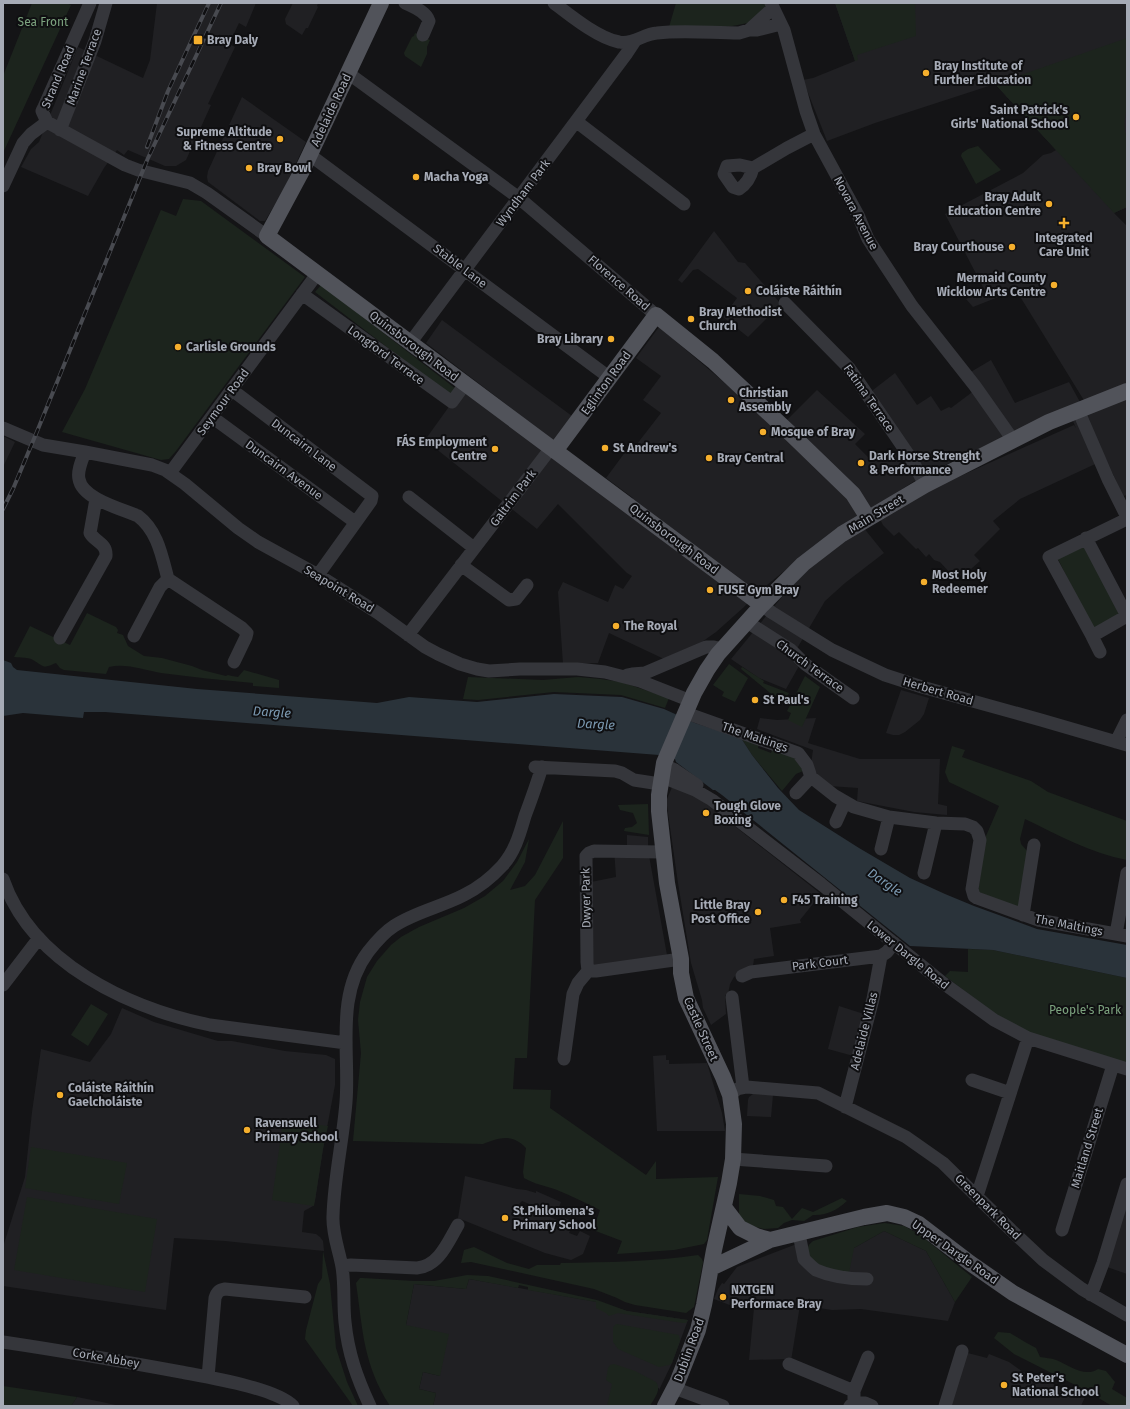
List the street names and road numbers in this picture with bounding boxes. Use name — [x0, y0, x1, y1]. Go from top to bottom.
street label: Marine Terrace — [64, 27, 104, 107]
street label: Strand Road — [39, 44, 77, 110]
street label: Adelaide Road — [308, 71, 354, 149]
street label: Wyndham Park — [493, 156, 553, 229]
street label: Novara Avenue — [831, 174, 881, 252]
street label: Stable Lane — [430, 241, 490, 291]
street label: Florence Road — [585, 252, 653, 314]
street label: Quinsborough Road — [367, 308, 461, 384]
street label: Longford Terrace — [345, 323, 427, 387]
street label: Eglinton Road — [578, 348, 634, 418]
street label: Fatima Terrace — [841, 362, 897, 434]
street label: Seymour Road — [194, 366, 252, 438]
street label: Duncairn Lane — [269, 416, 339, 474]
street label: Duncairn Avenue — [243, 437, 325, 503]
street label: Galtrim Park — [487, 466, 539, 529]
street label: Main Street — [846, 492, 907, 536]
street label: Quinsborough Road — [627, 501, 721, 577]
street label: Seapoint Road — [301, 563, 377, 615]
street label: Church Terrace — [773, 637, 847, 695]
street label: Herbert Road — [901, 674, 975, 708]
street label: The Maltings — [720, 719, 790, 755]
street label: Dwyer Park — [578, 867, 594, 928]
street label: The Maltings — [1034, 912, 1104, 939]
street label: Lower Dargle Road — [864, 918, 952, 992]
street label: Park Court — [791, 953, 849, 973]
street label: Adelaide Villas — [848, 990, 881, 1071]
street label: Castle Street — [681, 995, 722, 1064]
street label: Maitland Street — [1068, 1105, 1106, 1190]
street label: Greenpark Road — [952, 1171, 1024, 1243]
street label: Upper Dargle Road — [909, 1217, 1001, 1287]
street label: Dublin Road — [671, 1316, 707, 1384]
street label: Corke Abbey — [72, 1345, 140, 1371]

